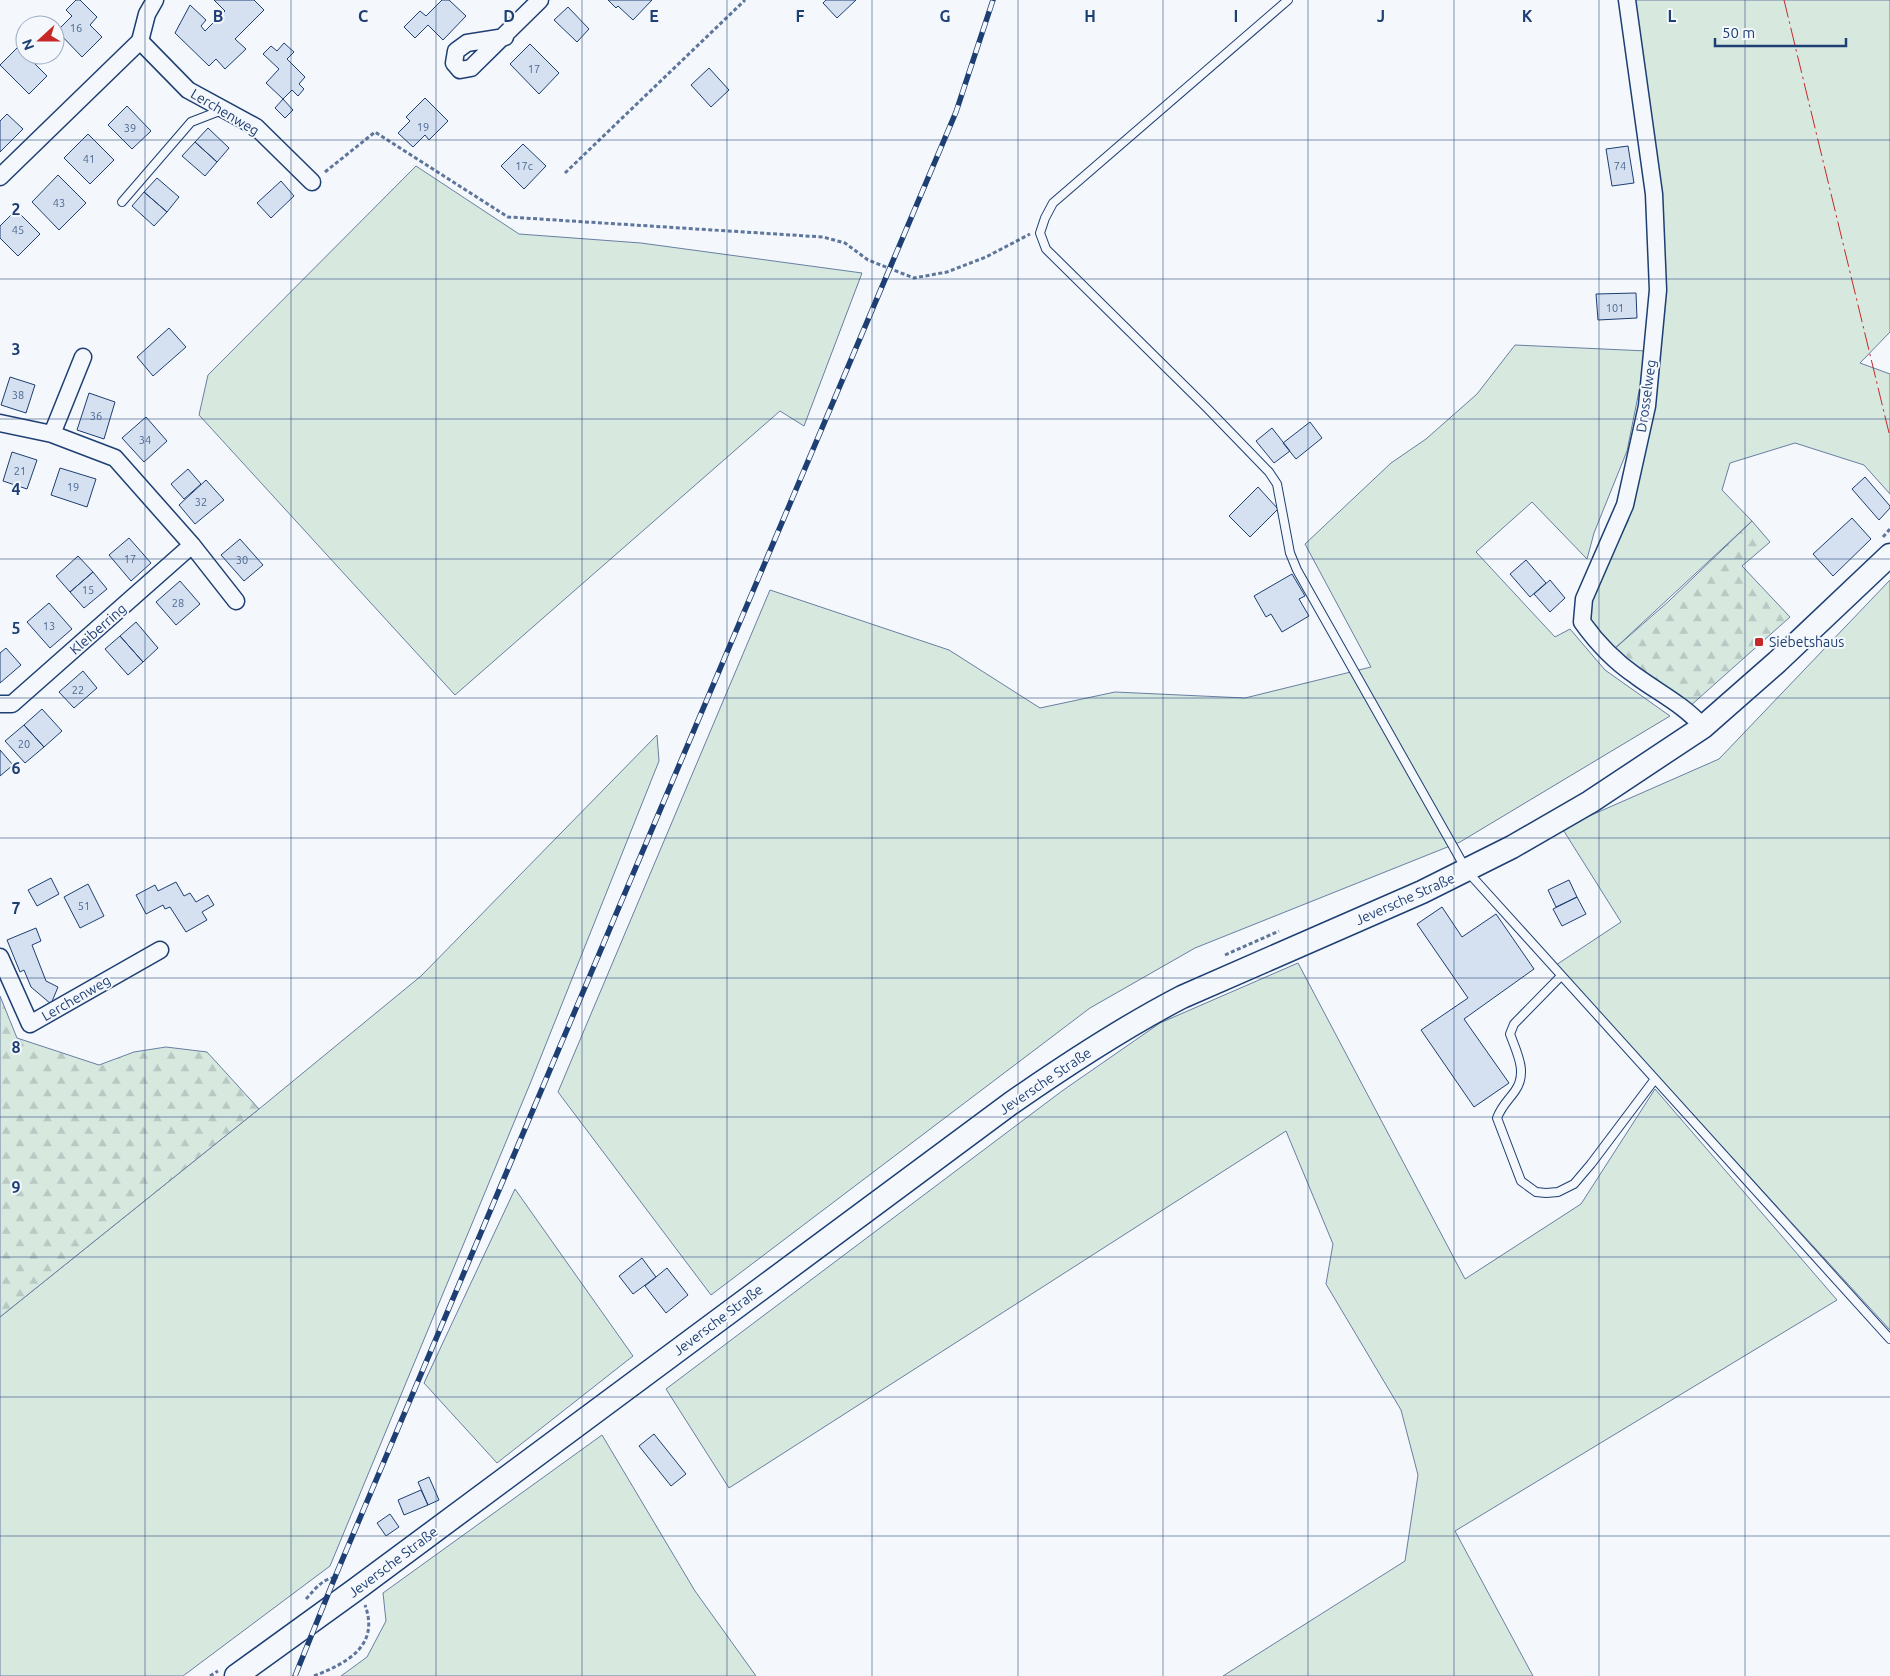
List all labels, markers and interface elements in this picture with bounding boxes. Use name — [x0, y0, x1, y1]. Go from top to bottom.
text: B — [213, 7, 223, 25]
text: C — [358, 7, 368, 25]
text: D — [503, 7, 515, 25]
text: E — [649, 7, 659, 25]
text: F — [796, 7, 805, 25]
text: G — [939, 7, 951, 25]
text: H — [1084, 7, 1096, 25]
text: I — [1234, 7, 1238, 25]
text: J — [1377, 7, 1385, 25]
text: K — [1522, 7, 1533, 25]
text: L — [1668, 7, 1677, 25]
north arrow — [15, 15, 65, 65]
scale bar — [1715, 15, 1846, 47]
house number: 16 — [70, 22, 82, 34]
text: 50 m — [1722, 24, 1755, 41]
text: N — [19, 37, 37, 52]
house number: 17 — [528, 63, 540, 75]
street label: Lerchenweg — [188, 85, 262, 139]
house number: 19 — [417, 121, 429, 133]
house number: 39 — [124, 122, 136, 134]
house number: 41 — [83, 153, 95, 165]
house number: 17c — [515, 160, 533, 172]
house number: 74 — [1614, 160, 1626, 172]
house number: 43 — [53, 197, 65, 209]
text: 2 — [11, 200, 21, 218]
house number: 45 — [12, 224, 24, 236]
house number: 101 — [1606, 302, 1624, 314]
text: 3 — [11, 340, 21, 358]
street label: Drosselweg — [1633, 358, 1659, 434]
house number: 38 — [12, 389, 24, 401]
house number: 36 — [90, 410, 102, 422]
house number: 34 — [139, 434, 151, 446]
house number: 21 — [14, 465, 26, 477]
text: 4 — [11, 480, 21, 498]
house number: 19 — [67, 481, 79, 493]
house number: 32 — [195, 496, 207, 508]
house number: 17 — [124, 553, 136, 565]
house number: 30 — [236, 554, 248, 566]
house number: 15 — [82, 584, 94, 596]
house number: 28 — [172, 597, 184, 609]
street label: Kleiberring — [67, 600, 129, 658]
text: 5 — [11, 619, 21, 637]
house number: 13 — [43, 620, 55, 632]
place label: Siebetshaus — [1769, 634, 1844, 650]
marker: Siebetshaus — [1753, 636, 1765, 648]
house number: 22 — [72, 684, 84, 696]
house number: 20 — [18, 738, 30, 750]
text: 6 — [11, 759, 21, 777]
street label: Jeversche Straße — [1353, 870, 1457, 928]
text: 7 — [11, 899, 21, 917]
house number: 51 — [78, 900, 90, 912]
street label: Lerchenweg — [39, 972, 113, 1024]
text: 8 — [11, 1038, 21, 1056]
street label: Jeversche Straße — [996, 1044, 1094, 1118]
text: 9 — [11, 1178, 21, 1196]
street label: Jeversche Straße — [670, 1281, 766, 1359]
street label: Jeversche Straße — [345, 1523, 441, 1601]

